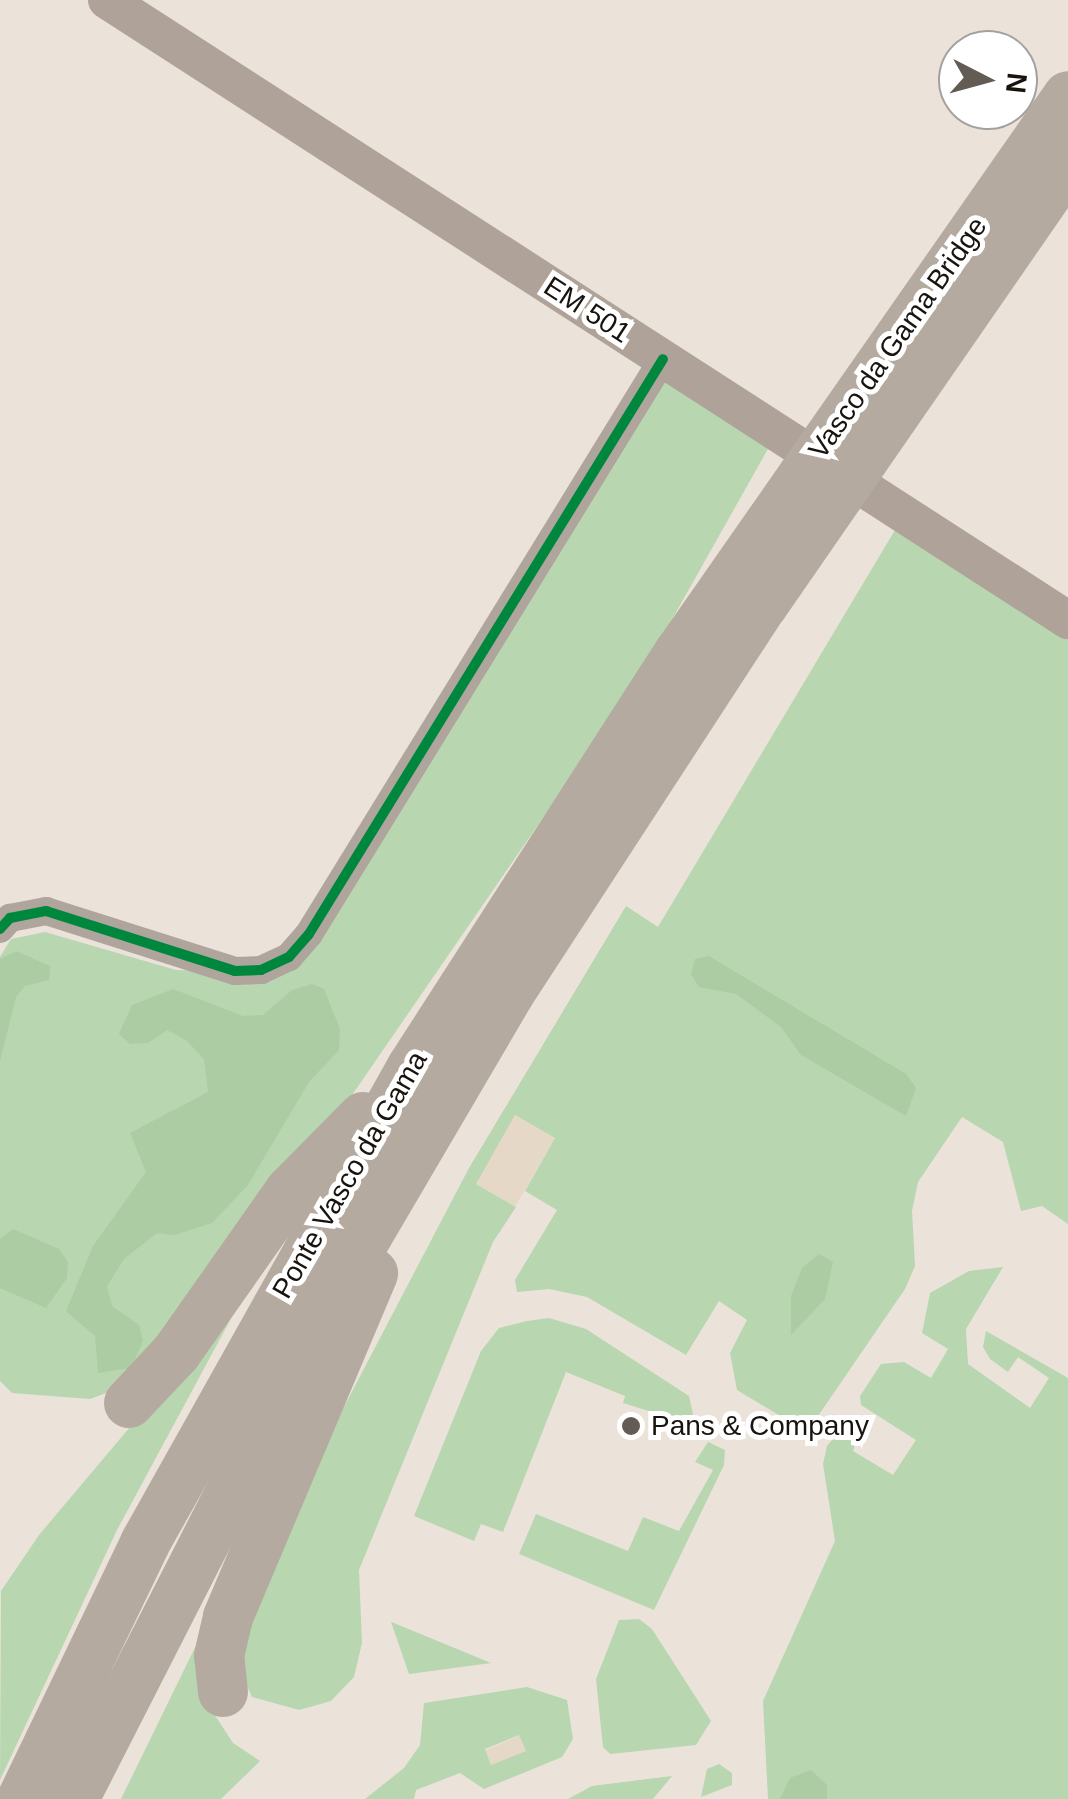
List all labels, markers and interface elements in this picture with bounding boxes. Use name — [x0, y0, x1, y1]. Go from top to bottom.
north arrow — [938, 30, 1038, 130]
text: N — [1000, 71, 1033, 95]
street label: Vasco da Gama Bridge — [802, 211, 994, 465]
street label: EM 501 — [537, 270, 637, 350]
street label: Ponte Vasco da Gama — [266, 1046, 434, 1304]
place label: Pans & Company — [651, 1409, 869, 1443]
marker: Pans & Company — [620, 1415, 642, 1437]

